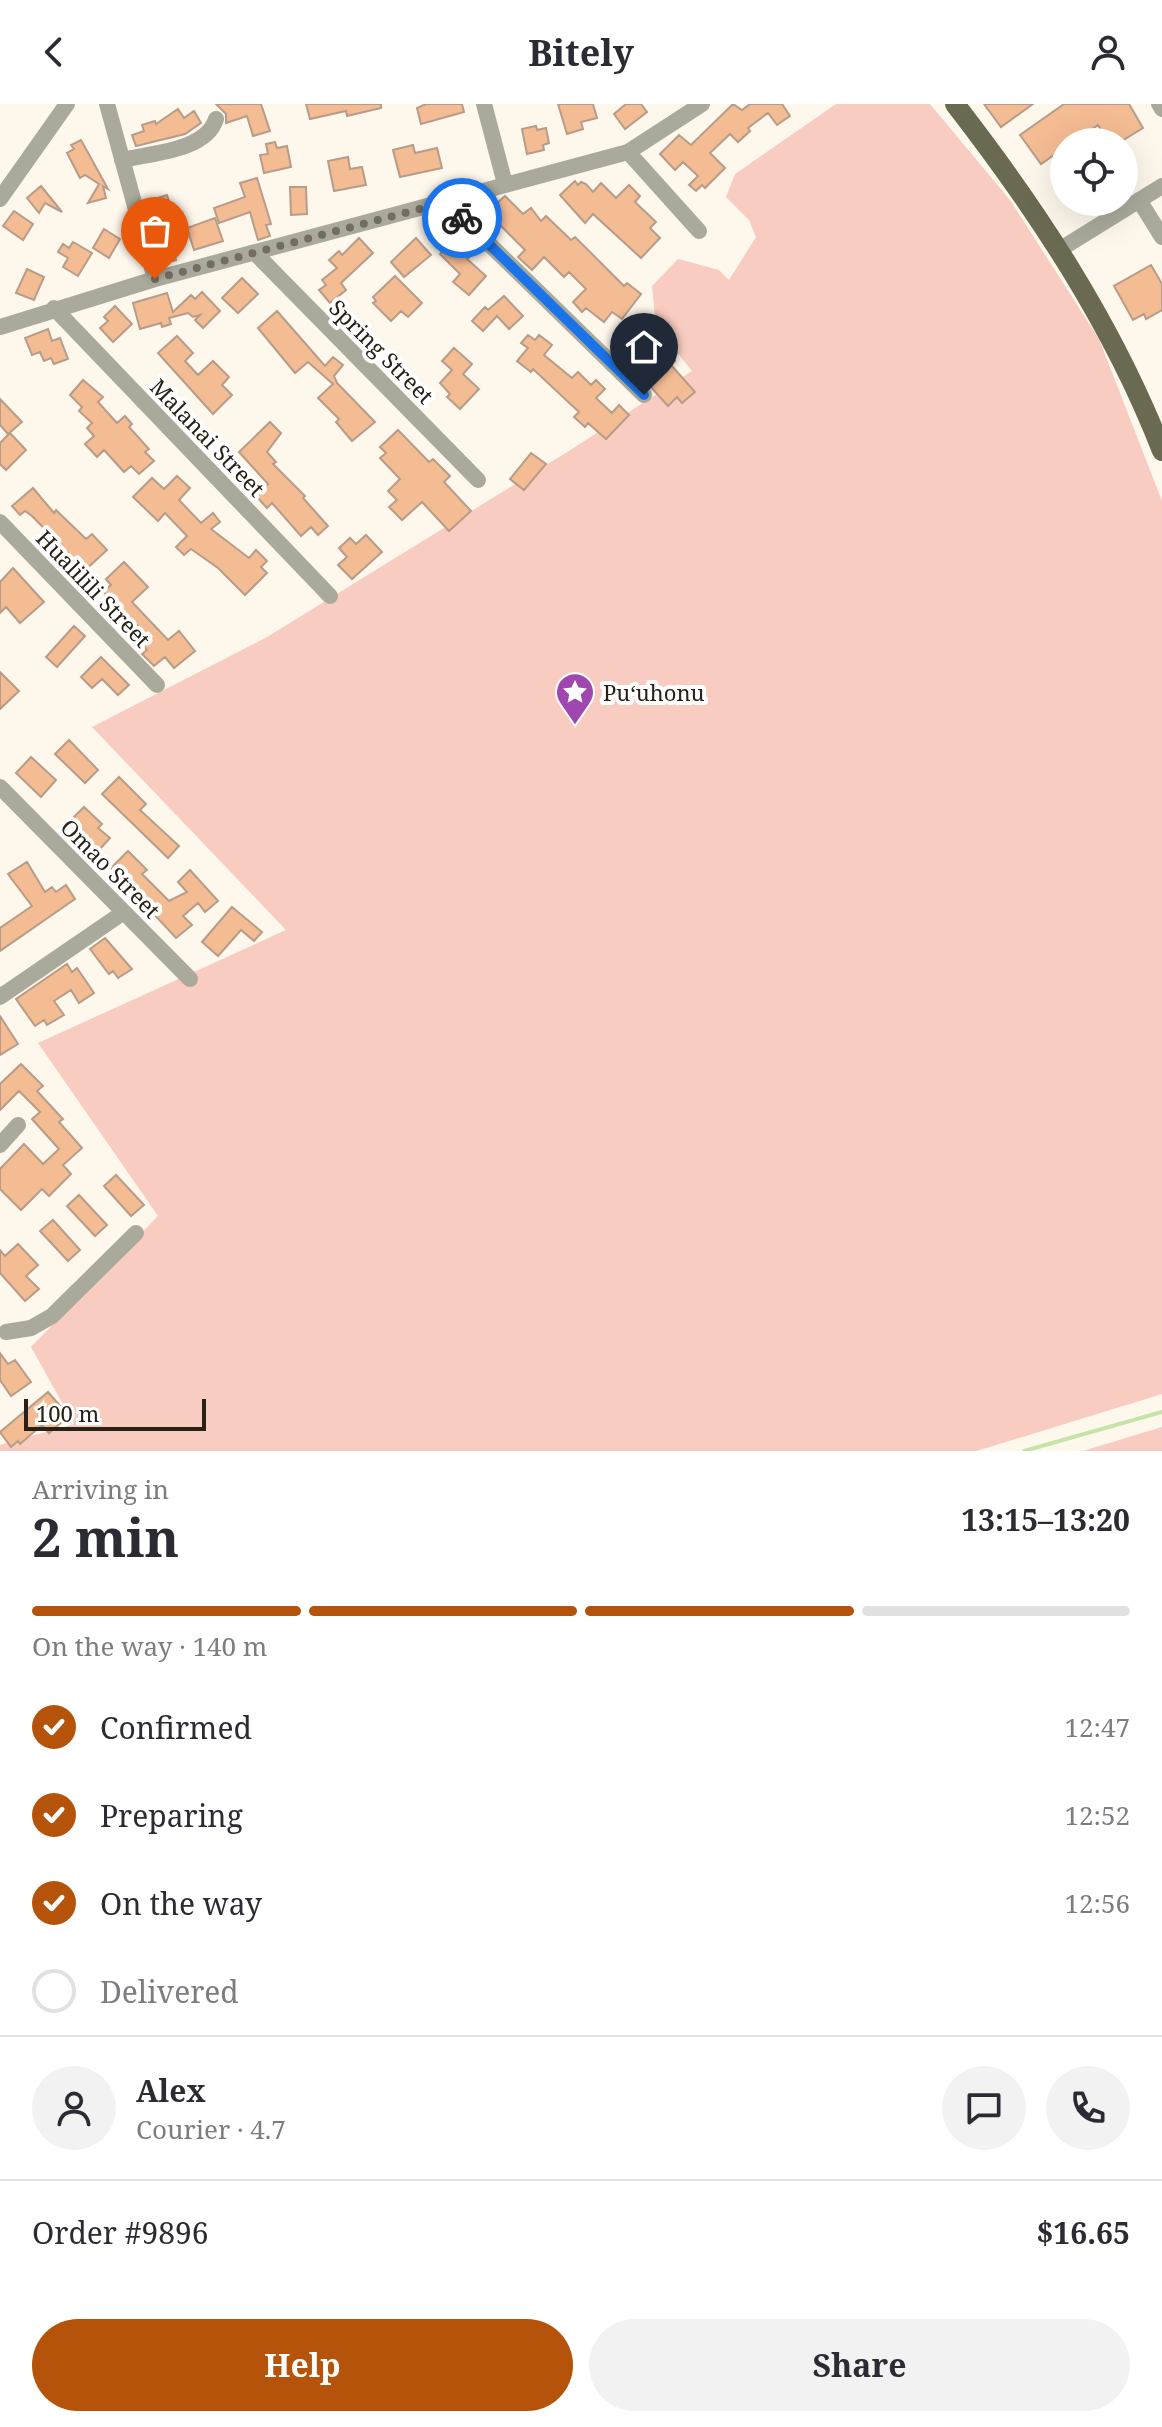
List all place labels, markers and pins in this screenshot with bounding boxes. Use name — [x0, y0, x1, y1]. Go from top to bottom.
pin — [121, 197, 189, 279]
pin — [610, 313, 678, 395]
place icon: Puʻuhonu — [554, 671, 596, 726]
place label: Puʻuhonu — [603, 677, 705, 707]

